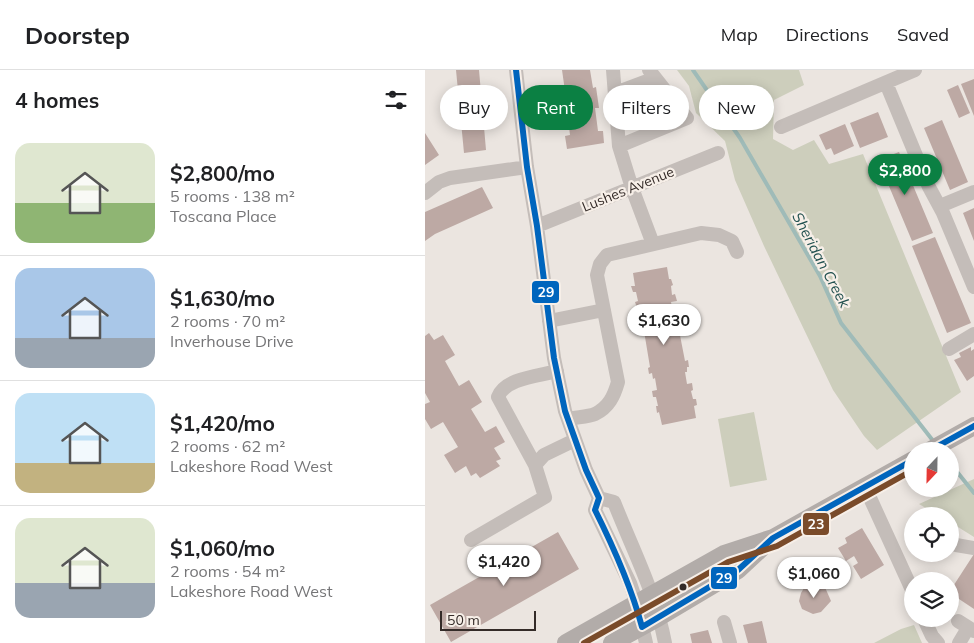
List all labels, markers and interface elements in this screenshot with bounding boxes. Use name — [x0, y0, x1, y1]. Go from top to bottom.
text: Doorstep — [25, 20, 130, 50]
text: Map — [721, 23, 758, 46]
text: Directions — [786, 23, 869, 46]
text: Saved — [897, 23, 949, 46]
chip: Buy — [440, 85, 508, 130]
chip: Rent — [518, 85, 593, 130]
chip: Filters — [603, 85, 689, 130]
chip: New — [699, 85, 774, 130]
icon: filters — [382, 86, 410, 114]
text: 4 homes — [15, 87, 99, 113]
pin: $2,800 — [864, 154, 946, 196]
text: $2,800/mo — [170, 160, 275, 186]
text: $2,800 — [879, 160, 931, 180]
street label: Lushes Avenue — [579, 162, 677, 216]
icon: home — [55, 163, 115, 223]
text: 5 rooms · 138 m² — [170, 186, 295, 206]
text: Toscana Place — [170, 206, 276, 226]
water label: Sheridan Creek — [788, 209, 855, 312]
line badge: 29 — [531, 280, 560, 304]
text: 29 — [538, 283, 554, 301]
text: $1,630/mo — [170, 285, 275, 311]
icon: home — [55, 288, 115, 348]
pin: $1,630 — [623, 304, 705, 346]
text: $1,630 — [638, 310, 690, 330]
text: 2 rooms · 70 m² — [170, 311, 285, 331]
text: Inverhouse Drive — [170, 331, 294, 351]
text: $1,420/mo — [170, 410, 275, 436]
icon: home — [55, 413, 115, 473]
text: 2 rooms · 62 m² — [170, 436, 285, 456]
north arrow — [904, 442, 959, 498]
map controls — [904, 442, 959, 627]
text: Lakeshore Road West — [170, 456, 333, 476]
button: locate — [904, 507, 959, 562]
line badge: 23 — [802, 512, 830, 536]
text: 23 — [808, 515, 824, 533]
text: $1,060/mo — [170, 535, 275, 561]
icon: home — [55, 538, 115, 598]
pin: $1,420 — [463, 544, 545, 587]
text: $1,420 — [478, 551, 530, 571]
pin: $1,060 — [773, 556, 855, 599]
text: 2 rooms · 54 m² — [170, 561, 285, 581]
text: $1,060 — [788, 563, 840, 583]
line badge: 29 — [710, 566, 738, 590]
text: 29 — [716, 569, 732, 587]
button: layers — [904, 572, 959, 627]
text: Lakeshore Road West — [170, 581, 333, 601]
unlabelled marker — [678, 582, 688, 592]
scale bar — [440, 608, 536, 631]
text: 50 m — [447, 611, 480, 629]

